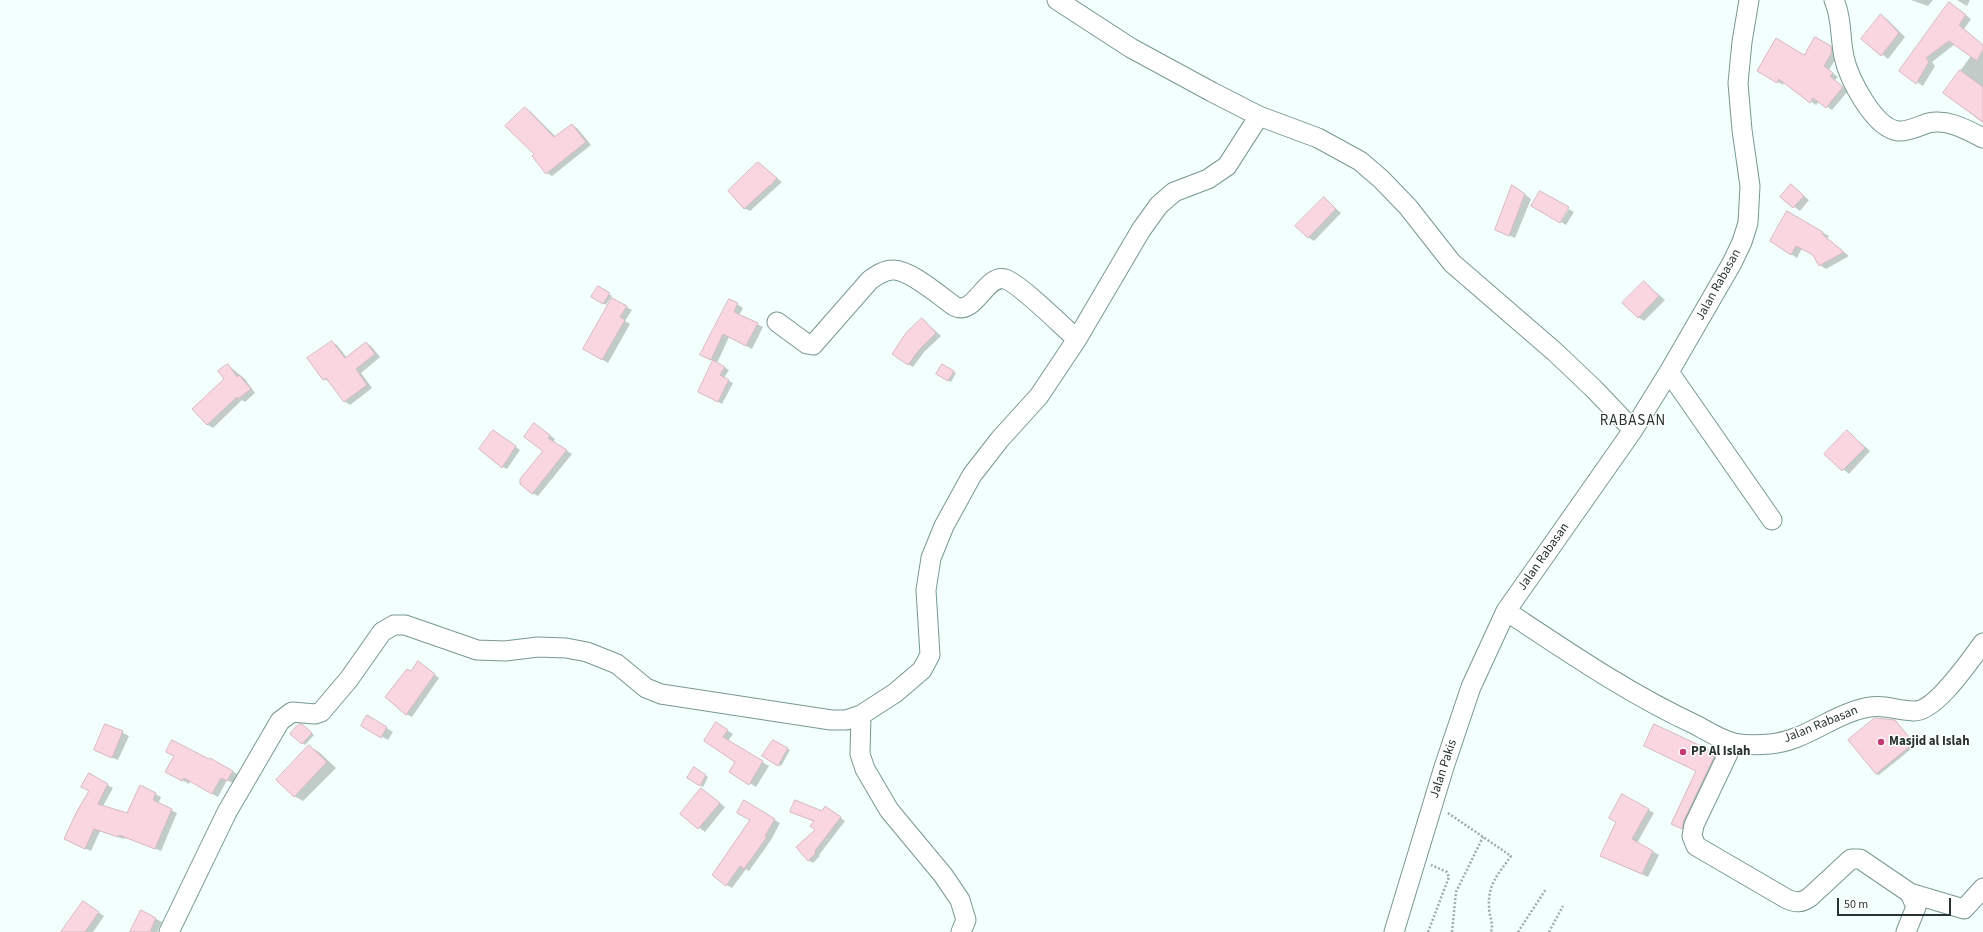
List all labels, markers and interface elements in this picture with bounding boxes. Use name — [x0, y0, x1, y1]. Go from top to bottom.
street label: Jalan Rabasan — [1693, 247, 1745, 323]
district label: RABASAN — [1600, 413, 1666, 431]
street label: Jalan Rabasan — [1515, 520, 1573, 594]
street label: Jalan Rabasan — [1781, 703, 1861, 747]
place label: Masjid al Islah — [1889, 734, 1970, 750]
marker: Masjid al Islah — [1876, 737, 1886, 747]
street label: Jalan Pakis — [1427, 738, 1461, 800]
place label: PP Al Islah — [1691, 744, 1751, 760]
marker: PP Al Islah — [1678, 747, 1688, 757]
scale bar — [1839, 890, 1953, 916]
text: 50 m — [1844, 896, 1868, 913]

